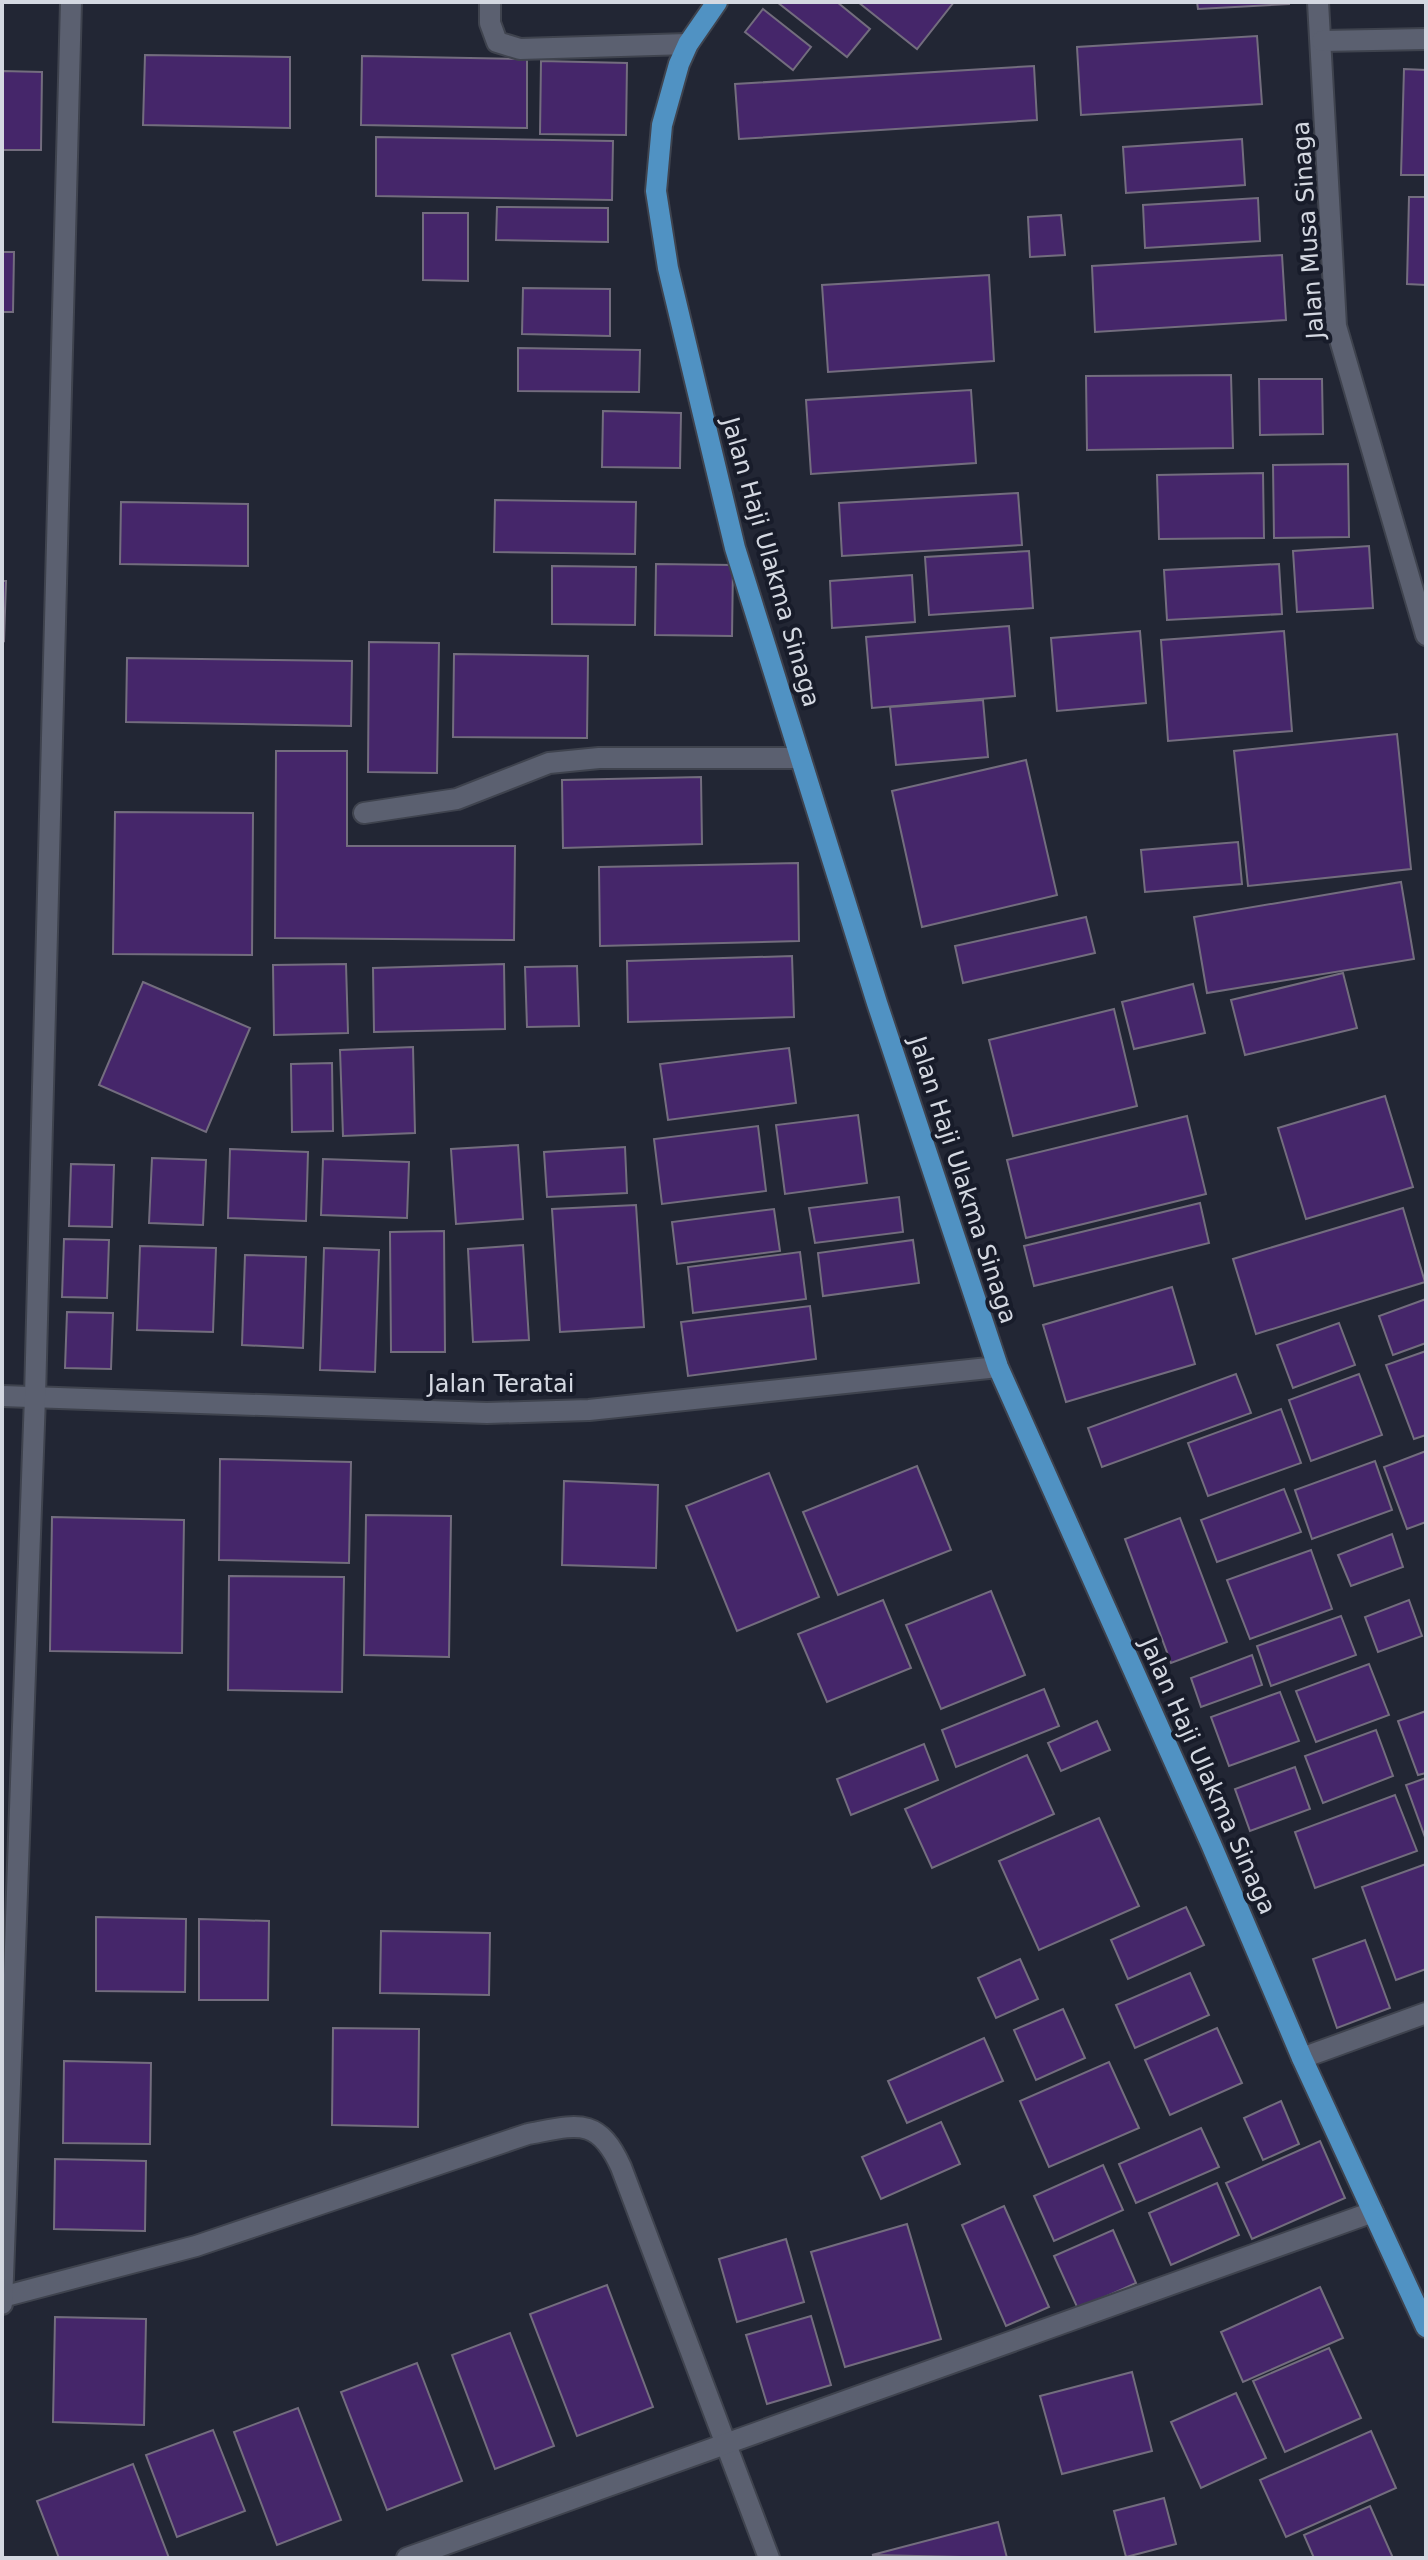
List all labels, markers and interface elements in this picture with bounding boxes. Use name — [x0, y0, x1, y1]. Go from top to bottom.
street label: Jalan Musa Sinaga — [1286, 120, 1330, 342]
street label: Jalan Haji Ulakma Sinaga — [716, 412, 826, 710]
street label: Jalan Haji Ulakma Sinaga — [903, 1031, 1023, 1327]
street label: Jalan Teratai — [426, 1370, 574, 1398]
street label: Jalan Haji Ulakma Sinaga — [1133, 1631, 1282, 1919]

